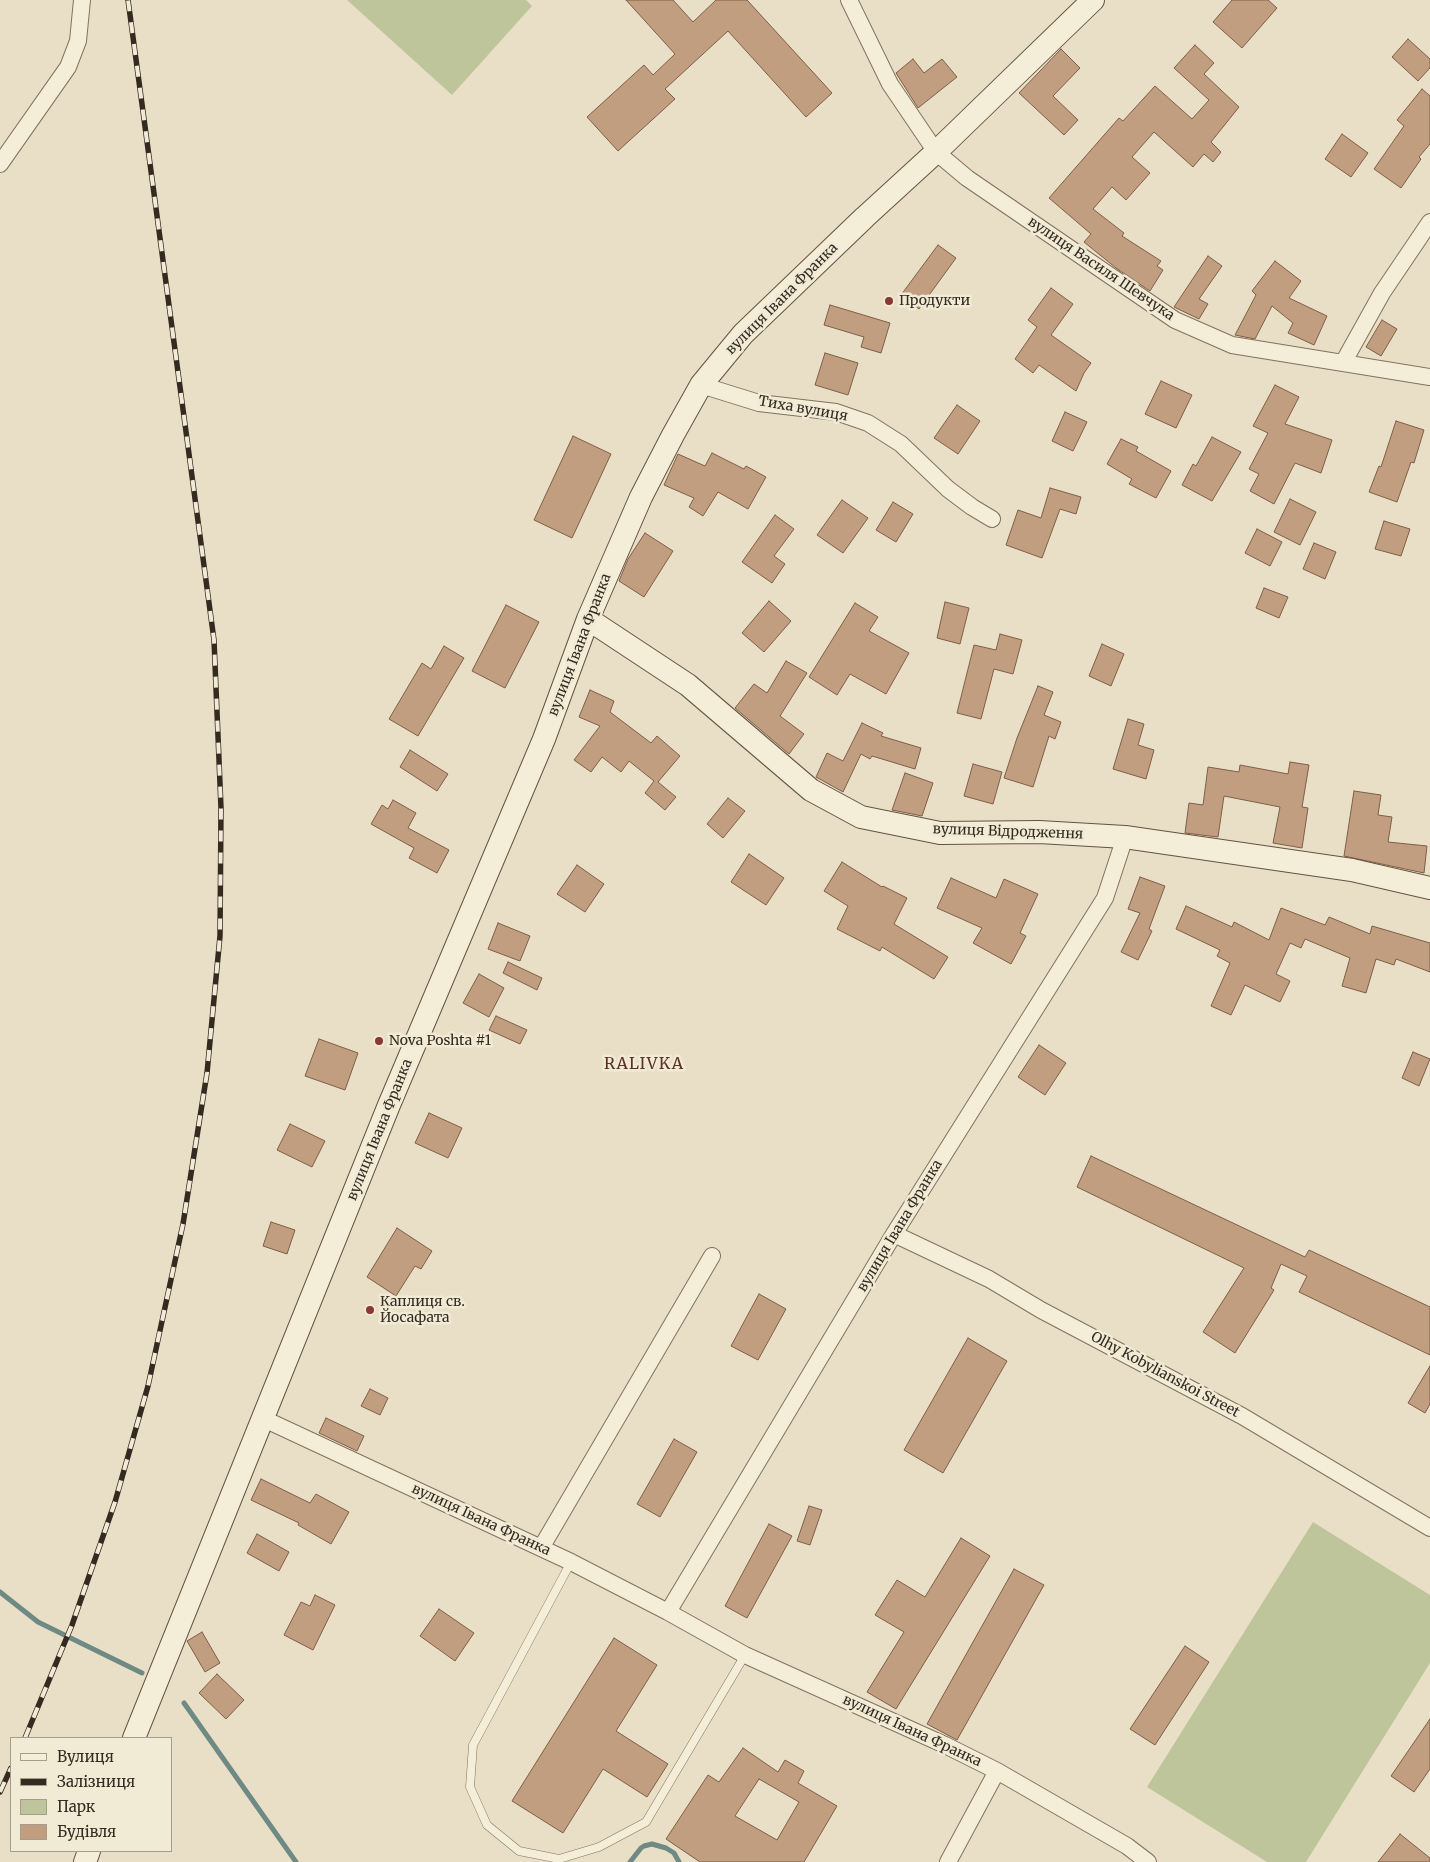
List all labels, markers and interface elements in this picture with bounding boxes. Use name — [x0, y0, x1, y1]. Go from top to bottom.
street label: вулиця Василя Шевчука — [1025, 214, 1177, 324]
street label: вулиця Івана Франка — [723, 240, 841, 358]
place label: Продукти — [899, 293, 970, 309]
marker: Продукти — [883, 295, 895, 307]
street label: Тиха вулиця — [757, 393, 849, 425]
street label: вулиця Івана Франка — [545, 571, 615, 719]
street label: вулиця Відродження — [932, 821, 1084, 843]
place label: Nova Poshta #1 — [389, 1033, 491, 1049]
marker: Nova Poshta #1 — [373, 1035, 385, 1047]
district label: RALIVKA — [603, 1054, 685, 1074]
street label: вулиця Івана Франка — [344, 1057, 416, 1203]
street label: вулиця Івана Франка — [854, 1157, 946, 1295]
place label: Каплиця св. Йосафата — [380, 1294, 465, 1326]
marker: Каплиця св. Йосафата — [364, 1304, 376, 1316]
street label: Olhy Kobylianskoi Street — [1088, 1329, 1242, 1421]
street label: вулиця Івана Франка — [409, 1480, 553, 1560]
street label: вулиця Івана Франка — [840, 1691, 984, 1771]
legend — [10, 1737, 172, 1852]
text: Вулиця — [57, 1747, 114, 1766]
text: Залізниця — [57, 1772, 135, 1791]
text: Парк — [57, 1797, 95, 1816]
text: Будівля — [57, 1822, 116, 1841]

